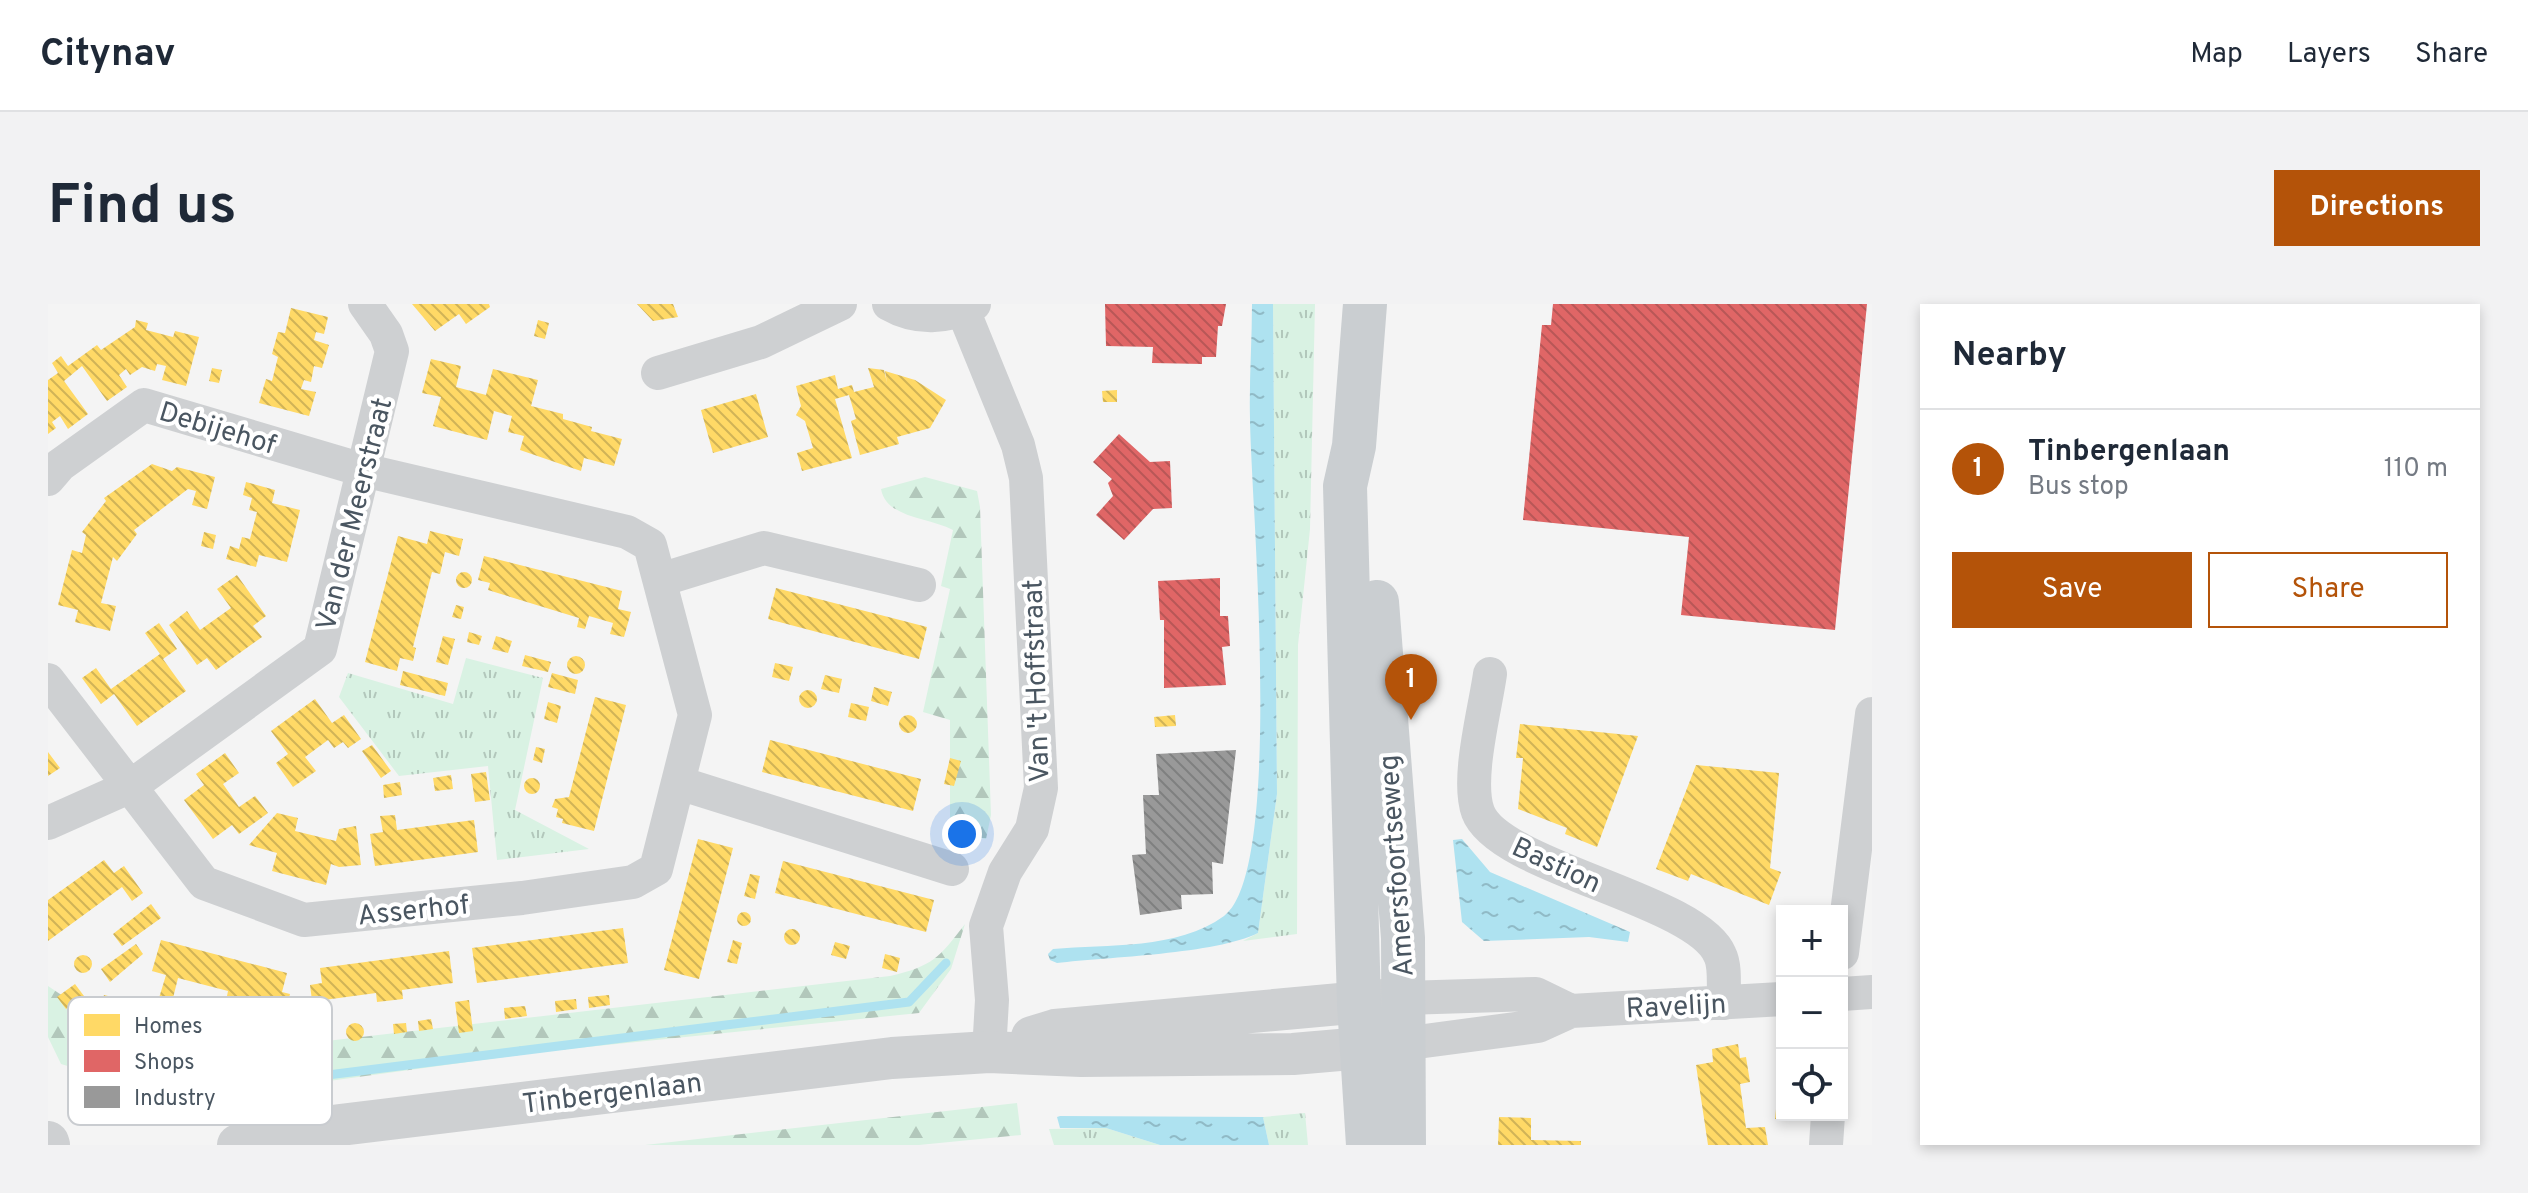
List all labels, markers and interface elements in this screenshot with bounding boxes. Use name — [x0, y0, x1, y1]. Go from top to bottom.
text: Citynav — [40, 31, 176, 80]
text: Map — [2190, 37, 2243, 73]
text: Layers — [2287, 37, 2371, 73]
text: Share — [2415, 37, 2488, 73]
button: Directions — [2274, 170, 2480, 246]
text: Find us — [48, 173, 237, 243]
text: Nearby — [1952, 335, 2067, 378]
street label: Debijehof — [154, 395, 280, 465]
street label: Van der Meerstraat — [310, 395, 402, 635]
text: Tinbergenlaan — [2028, 434, 2230, 471]
text: 1 — [1973, 453, 1983, 486]
text: 110 m — [2384, 453, 2448, 486]
text: Bus stop — [2028, 471, 2129, 504]
button: Save — [1952, 552, 2192, 628]
button: Share — [2208, 552, 2448, 628]
street label: Van 't Hoffstraat — [1016, 579, 1060, 783]
pin: 1 — [1385, 654, 1437, 720]
street label: Amersfoortseweg — [1372, 754, 1424, 978]
your location — [942, 814, 982, 854]
street label: Bastion — [1505, 830, 1606, 903]
street label: Asserhof — [356, 888, 471, 936]
map controls — [1776, 905, 1848, 1121]
button: + — [1776, 905, 1848, 977]
button: − — [1776, 977, 1848, 1049]
street label: Ravelijn — [1625, 987, 1727, 1029]
legend — [68, 997, 332, 1125]
text: Homes — [134, 1014, 203, 1041]
button: locate — [1776, 1049, 1848, 1121]
text: Shops — [134, 1050, 195, 1077]
street label: Tinbergenlaan — [520, 1066, 704, 1124]
text: Industry — [134, 1086, 216, 1113]

